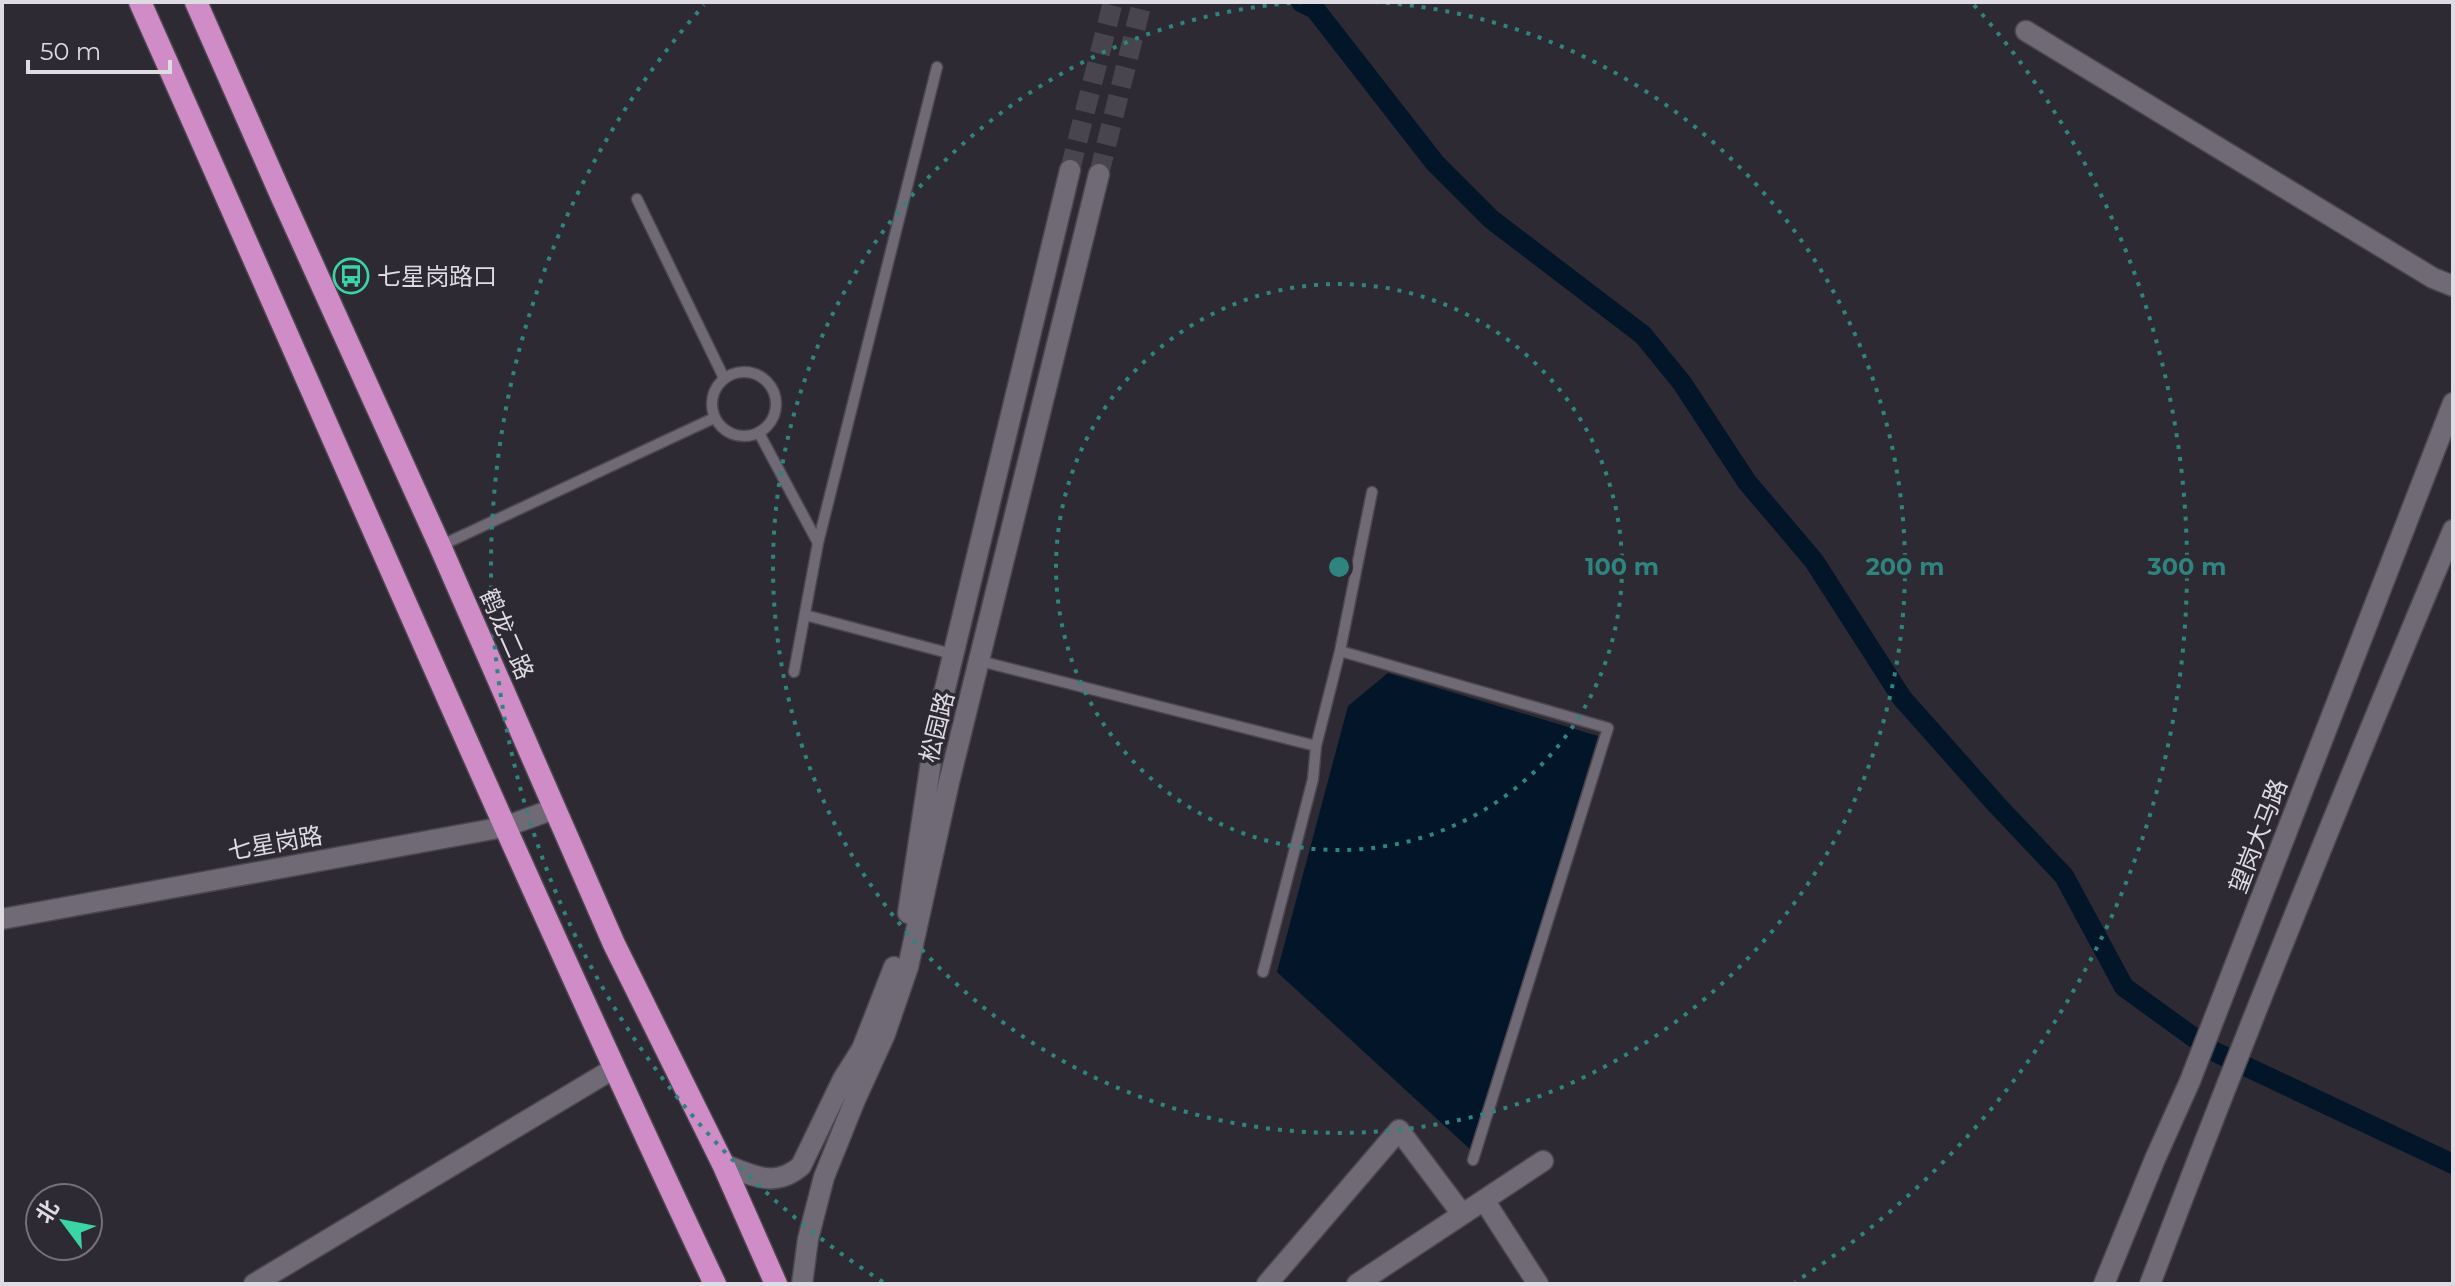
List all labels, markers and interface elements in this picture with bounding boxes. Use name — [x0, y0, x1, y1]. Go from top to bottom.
scale bar — [28, 24, 170, 74]
text: 50 m — [40, 37, 101, 66]
bus stop icon: 七星岗路口 — [332, 257, 370, 295]
place label: 七星岗路口 — [377, 262, 497, 291]
text: 100 m — [1585, 552, 1659, 581]
text: 200 m — [1866, 552, 1944, 581]
text: 300 m — [2147, 552, 2226, 581]
centre of rings — [1325, 553, 1353, 581]
street label: 鹤龙二路 — [474, 584, 540, 684]
street label: 松园路 — [914, 689, 960, 765]
street label: 望岗大马路 — [2223, 775, 2293, 897]
street label: 七星岗路 — [225, 820, 325, 866]
north arrow — [24, 1182, 104, 1262]
text: 北 — [30, 1195, 65, 1228]

